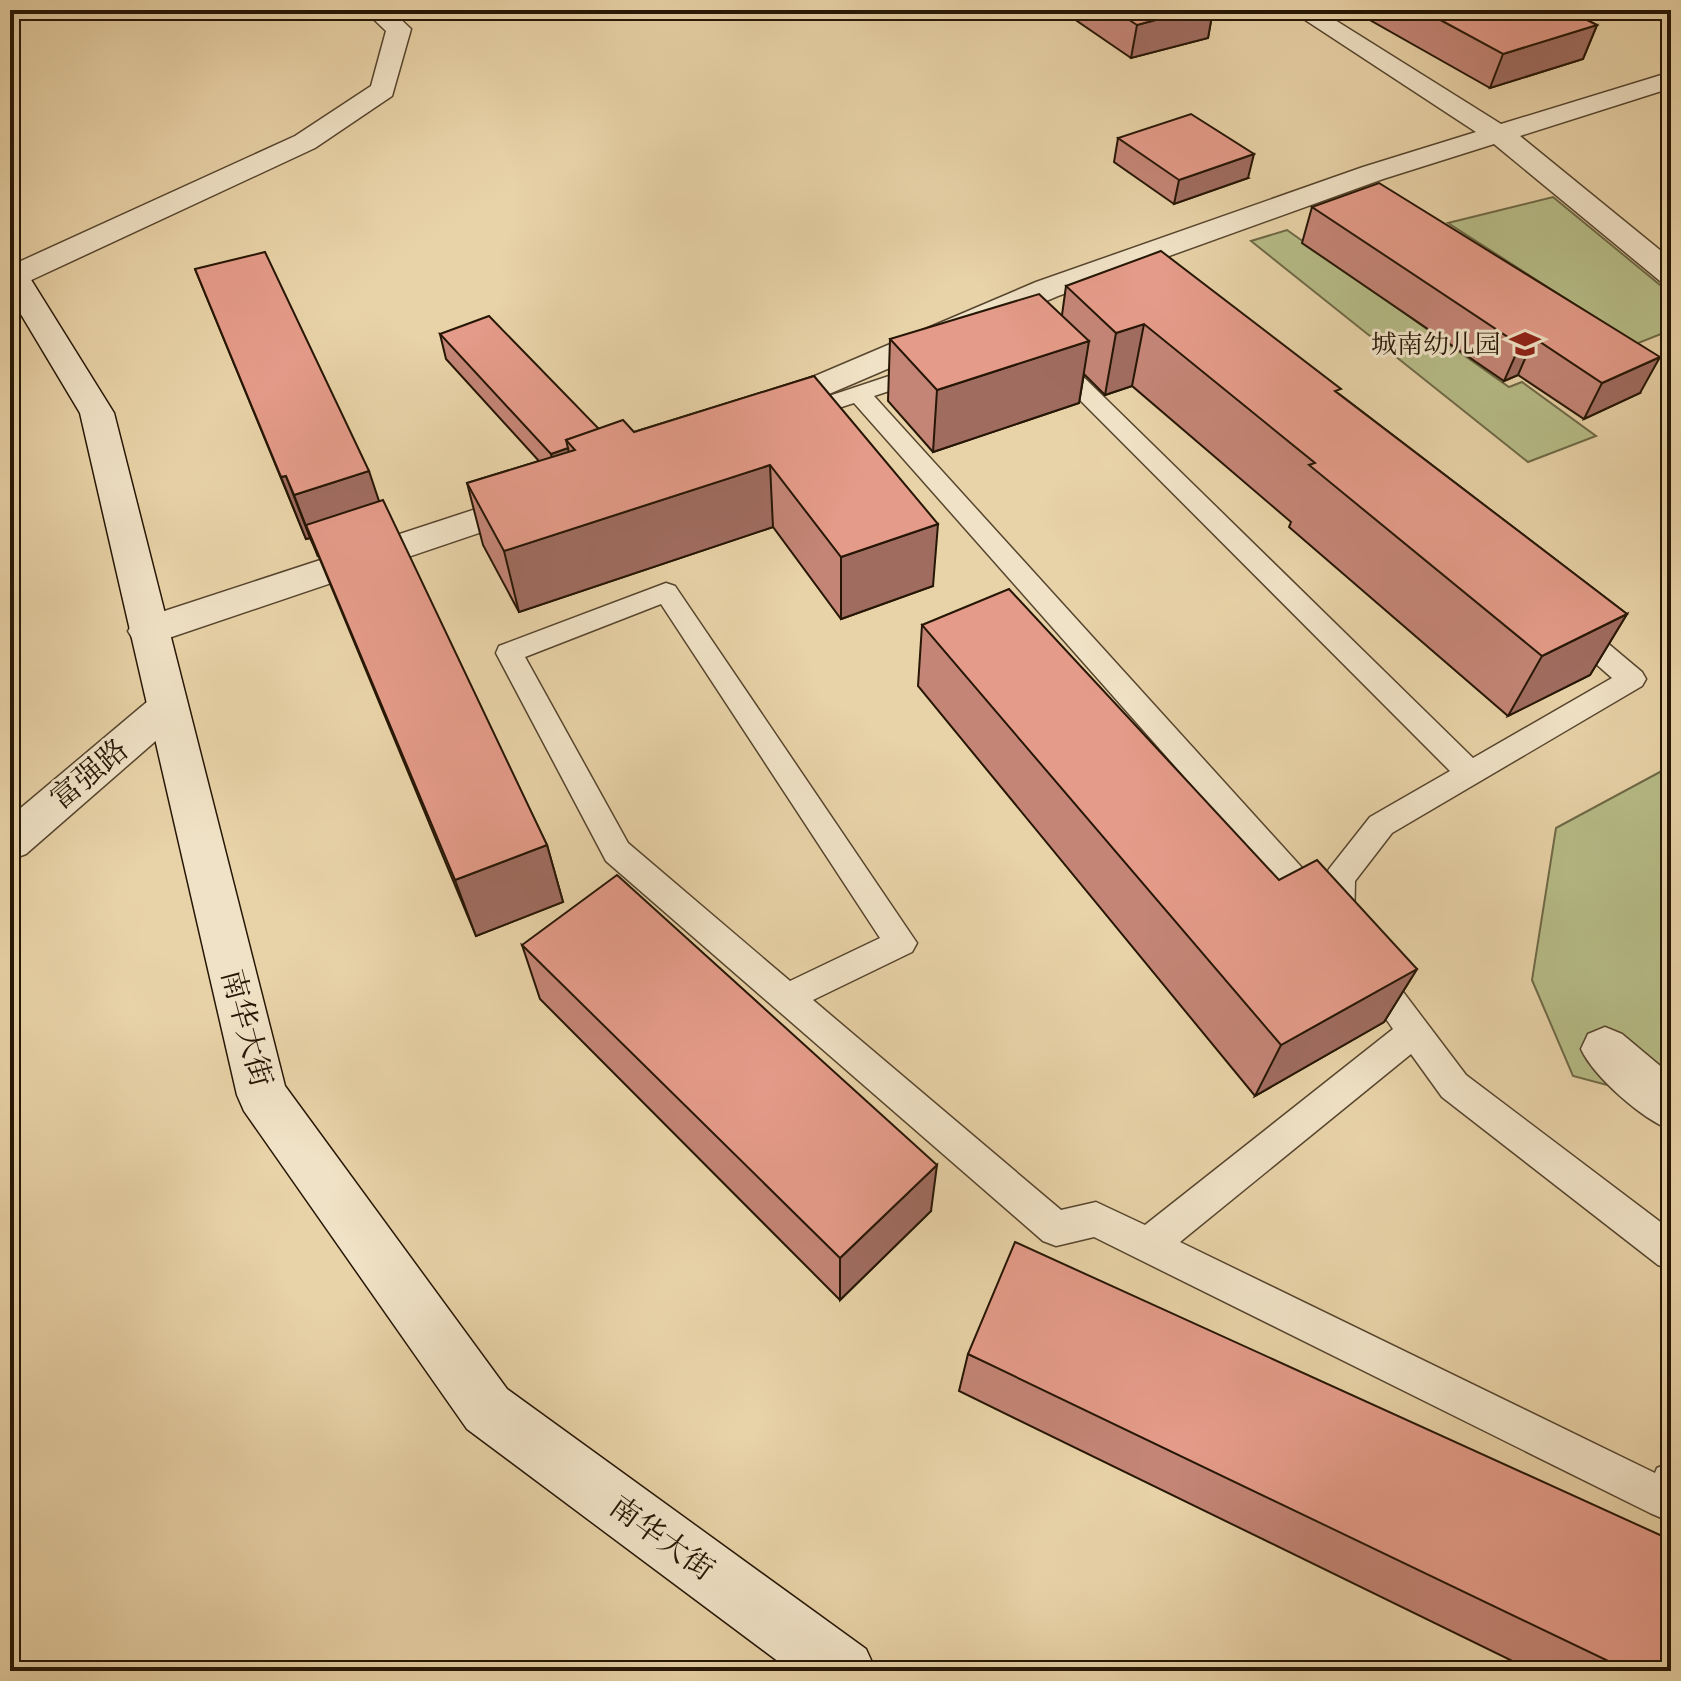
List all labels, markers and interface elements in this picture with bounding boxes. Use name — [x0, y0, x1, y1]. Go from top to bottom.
place label: 城南幼儿园 — [1371, 327, 1501, 362]
school or university icon: 城南幼儿园 — [1508, 327, 1542, 361]
street label: 富强路 — [42, 730, 136, 818]
street label: 南华大街 — [212, 965, 282, 1091]
street label: 南华大街 — [602, 1487, 722, 1589]

